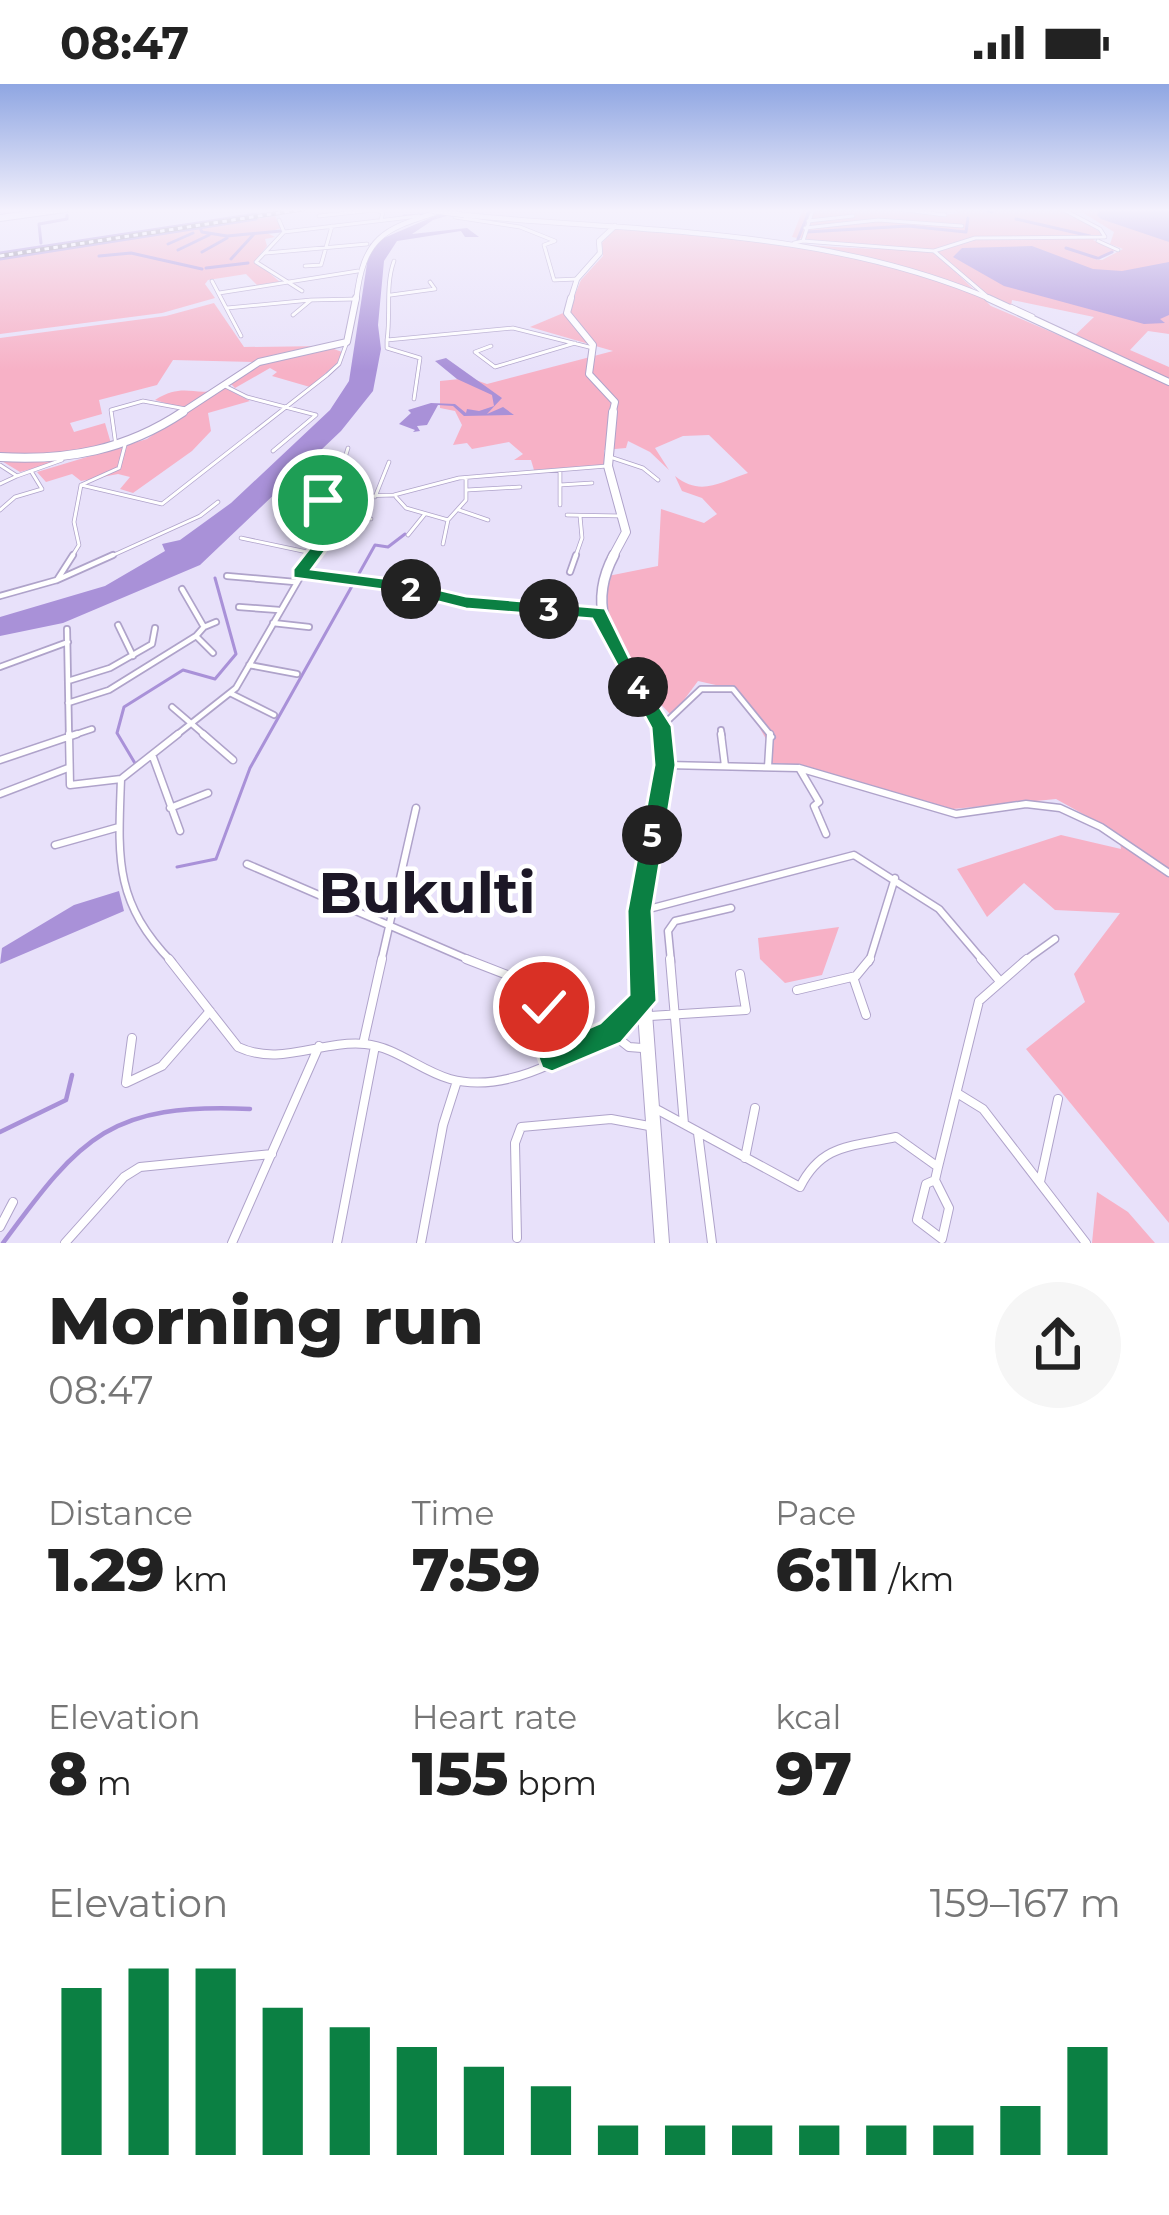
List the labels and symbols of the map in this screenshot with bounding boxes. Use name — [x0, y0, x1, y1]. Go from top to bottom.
pin — [272, 449, 374, 551]
pin: 2 — [381, 559, 441, 619]
pin: 3 — [519, 579, 579, 639]
pin: 4 — [608, 657, 668, 717]
pin: 5 — [622, 805, 682, 865]
district label: Bukulti — [318, 858, 536, 927]
pin — [493, 956, 595, 1058]

